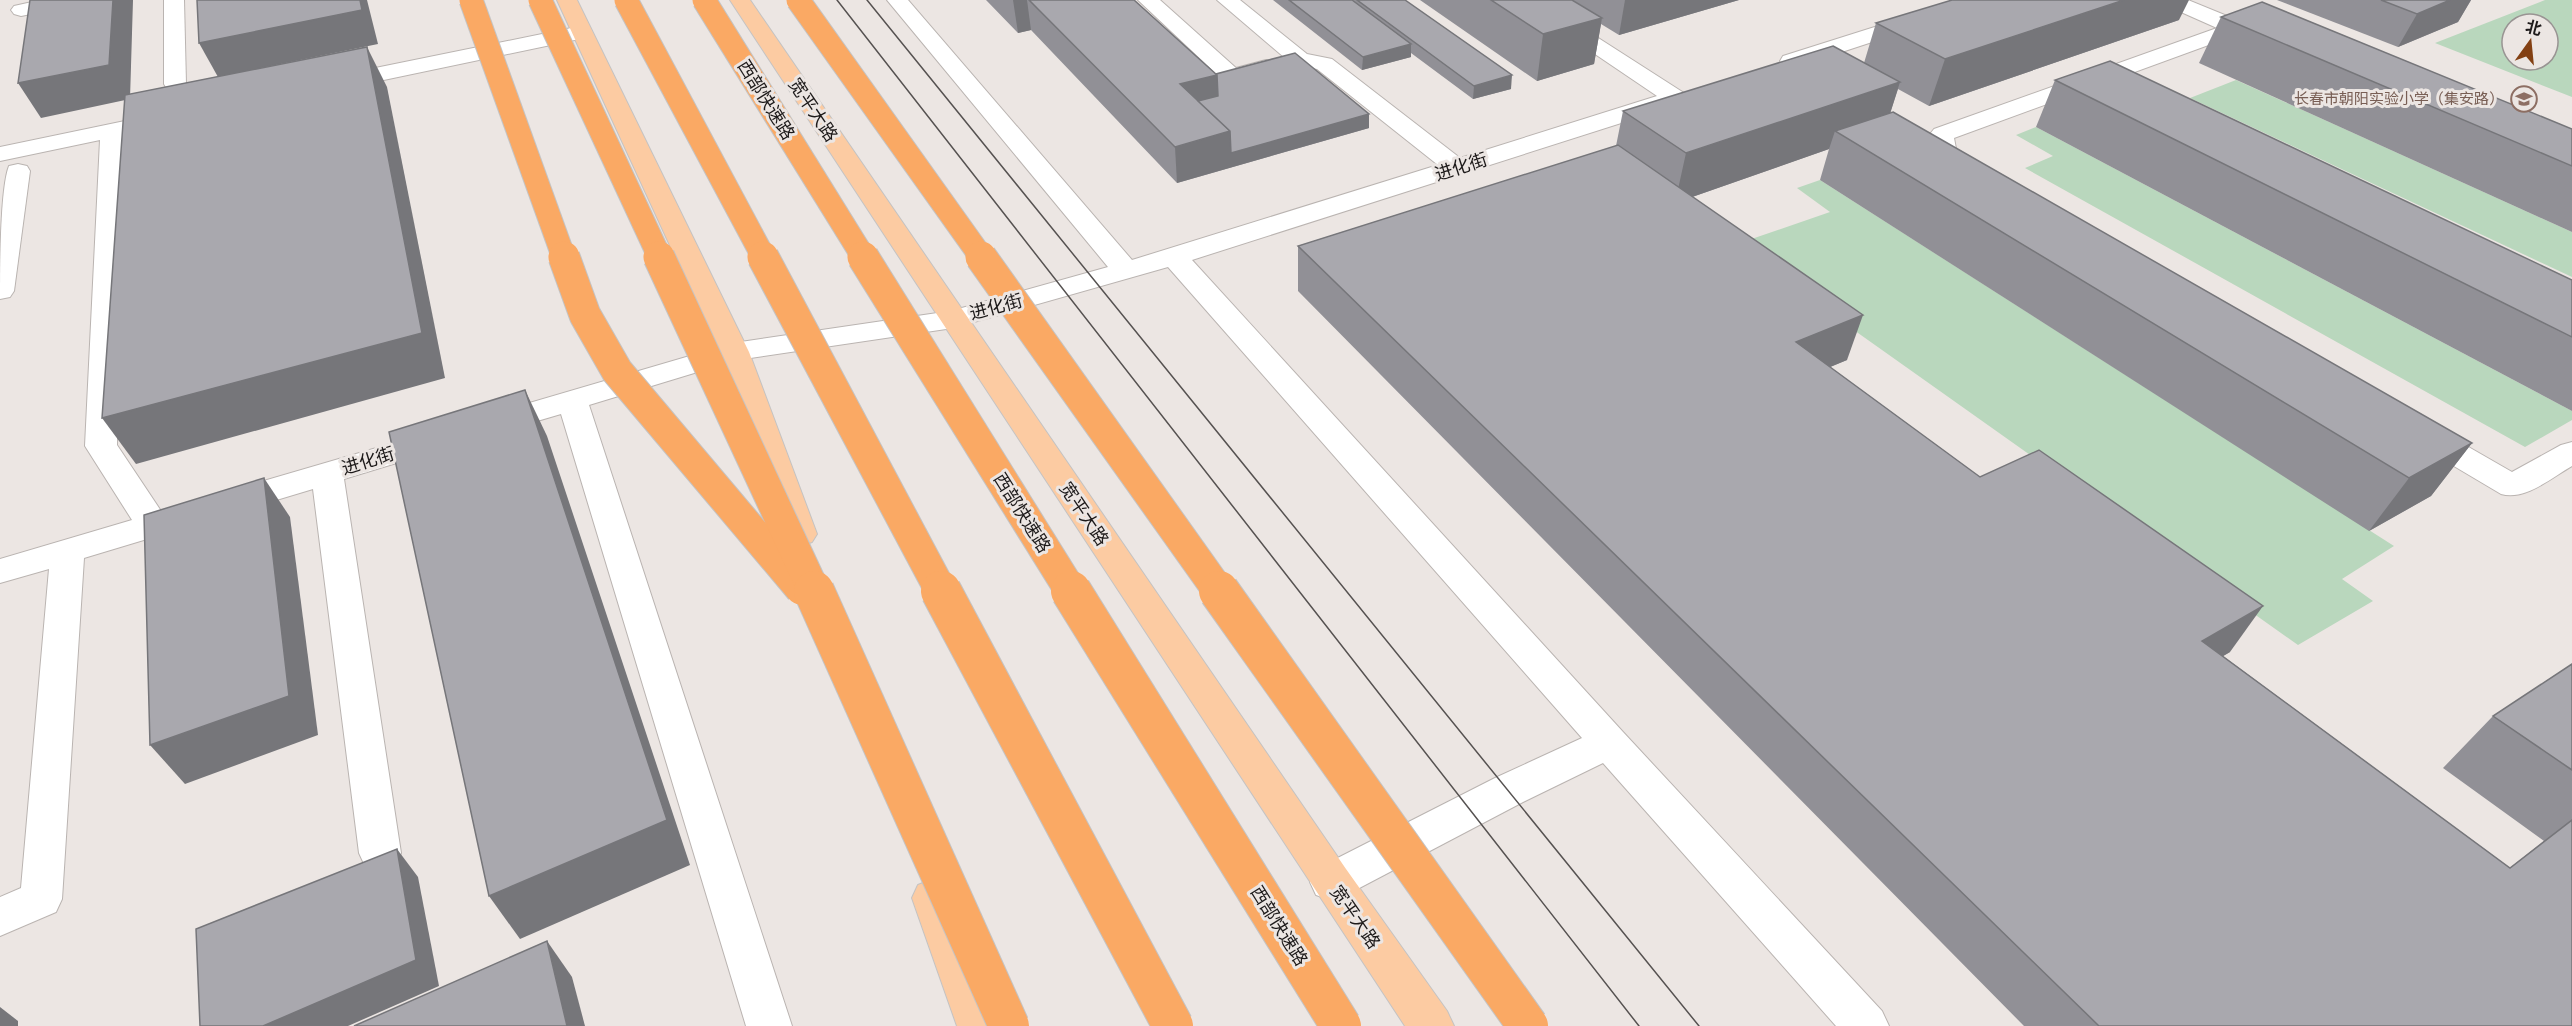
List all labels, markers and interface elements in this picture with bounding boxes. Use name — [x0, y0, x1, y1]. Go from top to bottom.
north arrow — [2500, 12, 2560, 72]
text: 北 — [2523, 14, 2545, 41]
street label: 西部快速路 — [731, 54, 802, 145]
street label: 宽平大路 — [782, 72, 845, 147]
school or university icon: 长春市朝阳实验小学（集安路） — [2509, 84, 2539, 114]
place label: 长春市朝阳实验小学（集安路） — [2294, 87, 2504, 110]
street label: 进化街 — [1431, 145, 1491, 188]
street label: 进化街 — [966, 286, 1025, 327]
street label: 进化街 — [338, 440, 398, 481]
street label: 西部快速路 — [987, 467, 1058, 558]
street label: 宽平大路 — [1053, 476, 1116, 551]
street label: 宽平大路 — [1324, 879, 1387, 954]
street label: 西部快速路 — [1244, 880, 1315, 971]

